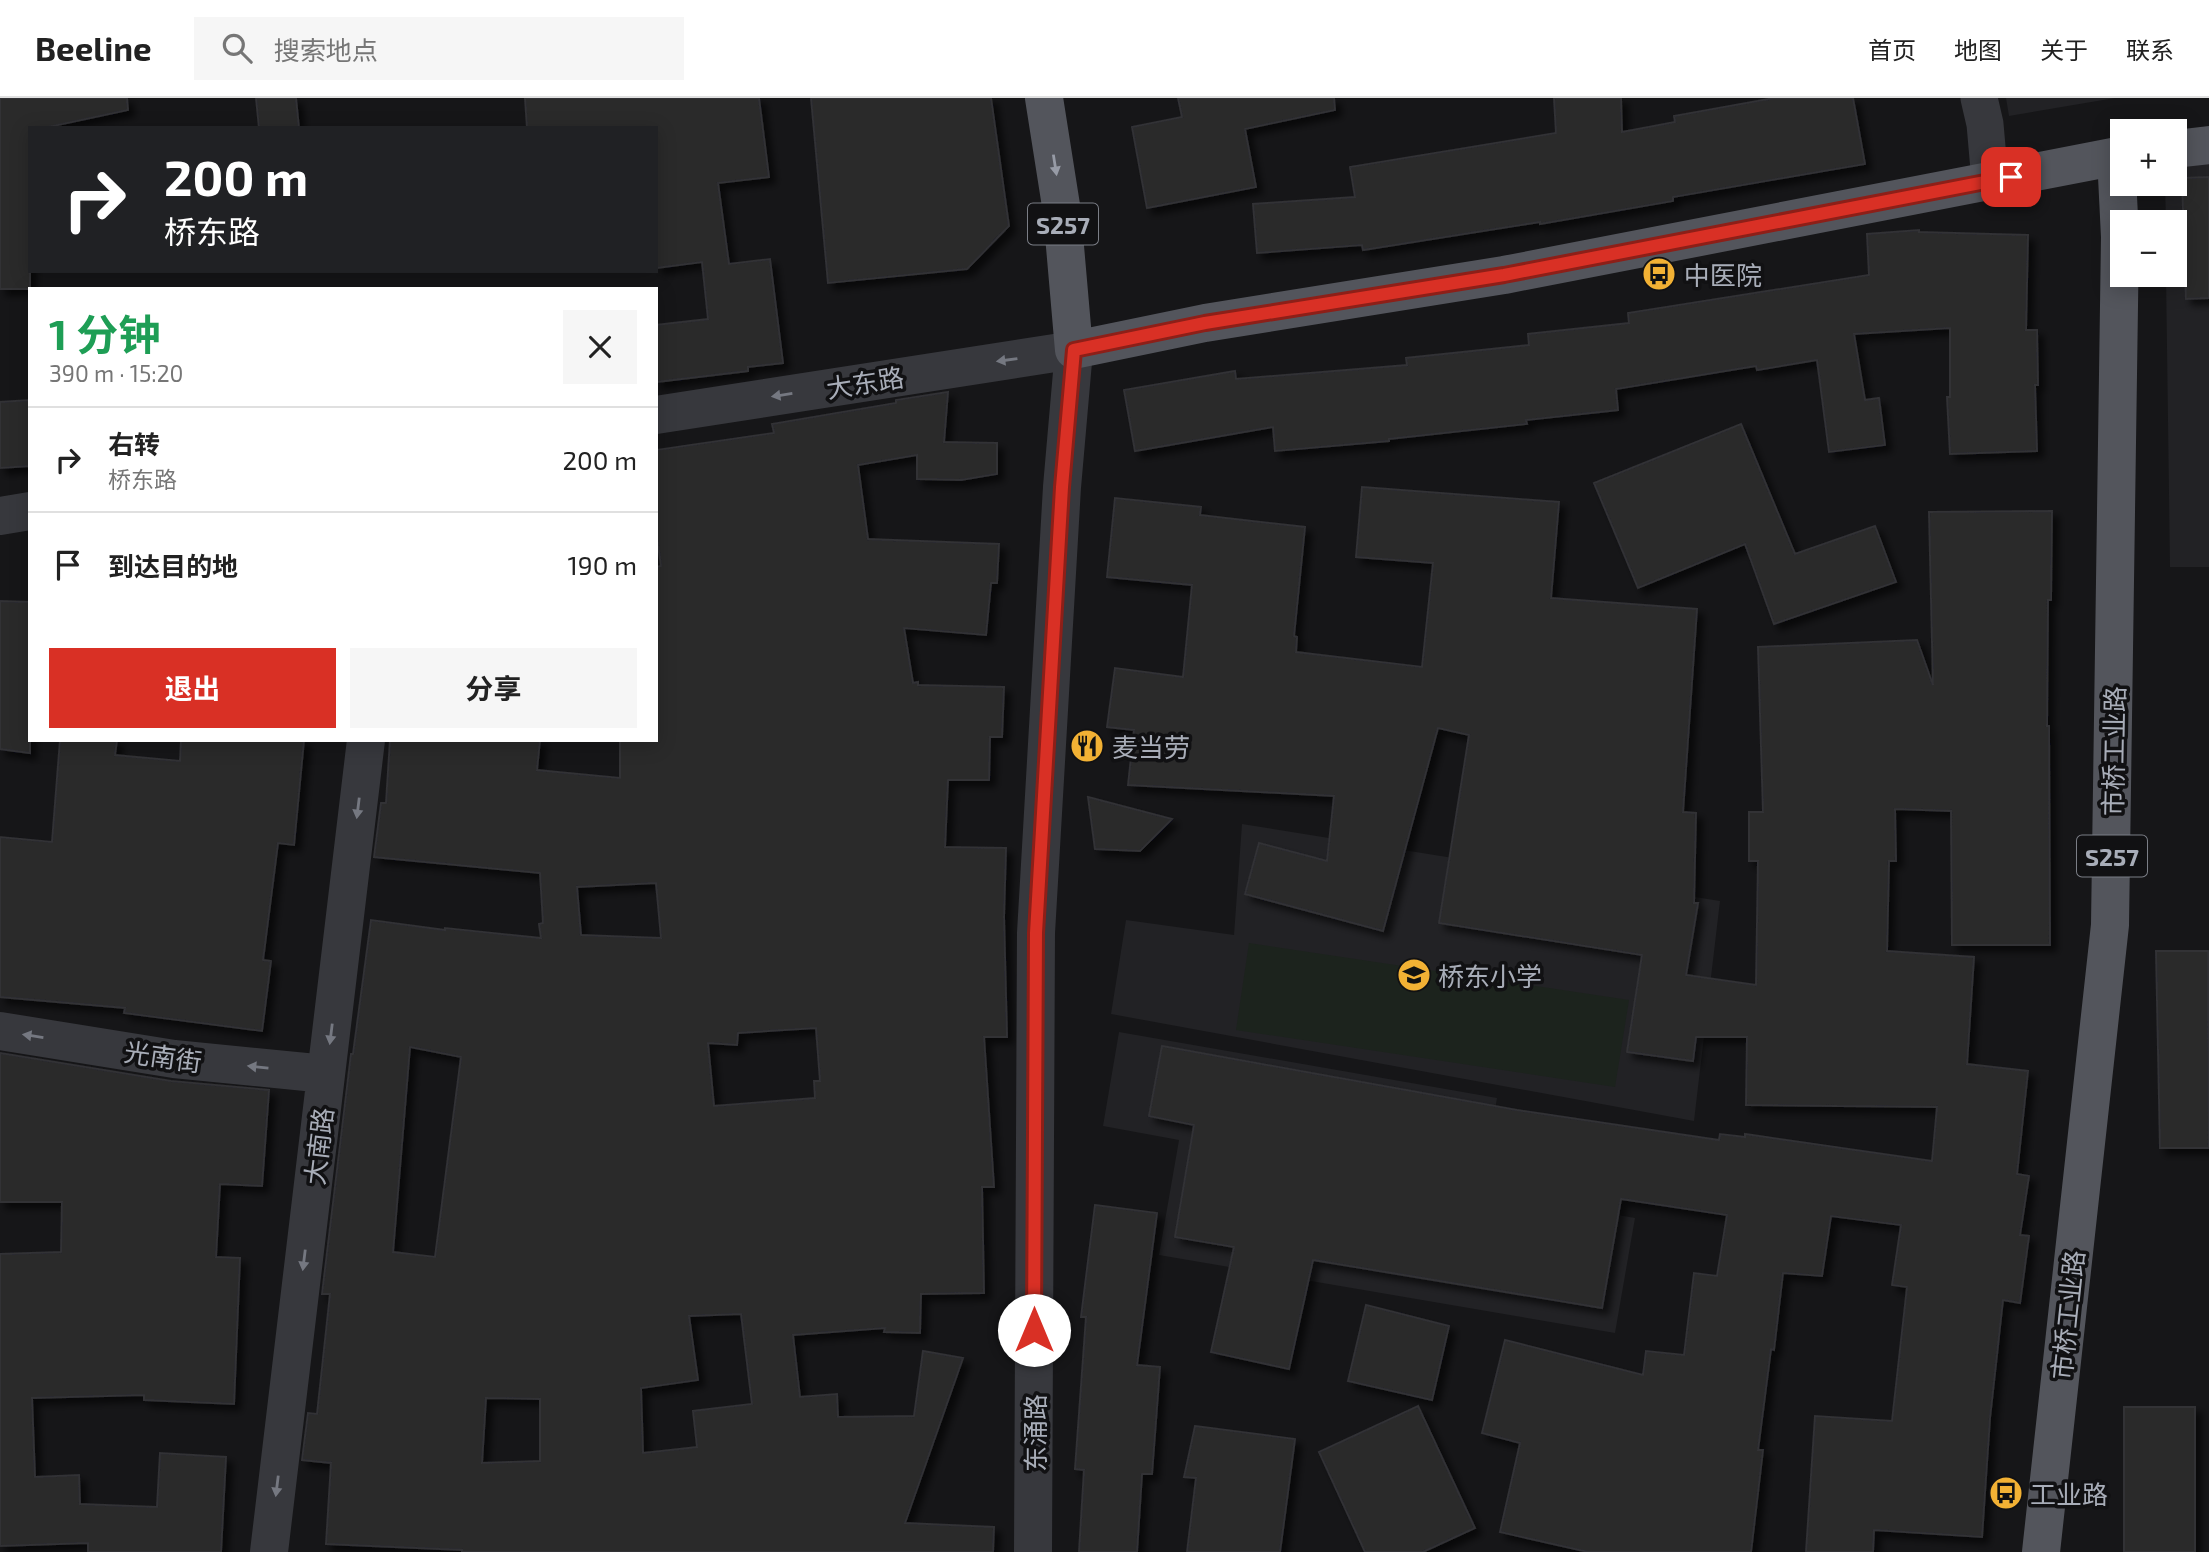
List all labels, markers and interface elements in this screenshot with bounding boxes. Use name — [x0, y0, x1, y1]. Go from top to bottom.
search box — [194, 17, 684, 80]
text: Beeline — [35, 28, 152, 68]
icon: search — [218, 29, 256, 67]
text: 搜索地点 — [274, 34, 378, 65]
text: 首页 — [1868, 35, 1916, 64]
text: 地图 — [1954, 35, 2002, 64]
text: 关于 — [2040, 35, 2088, 64]
text: 联系 — [2126, 35, 2174, 64]
map controls — [2110, 119, 2187, 287]
button: + — [2110, 119, 2187, 196]
text: 200 m — [164, 147, 308, 206]
pin — [1981, 147, 2041, 207]
icon: right — [49, 154, 140, 245]
one-way arrow — [1050, 155, 1061, 177]
icon: arrive — [1992, 158, 2030, 196]
road number: S257 — [1028, 204, 1098, 244]
button: − — [2110, 210, 2187, 287]
text: 桥东路 — [164, 212, 260, 250]
bus stop icon: 中医院 — [1640, 255, 1678, 293]
place label: 中医院 — [1684, 259, 1762, 290]
text: 1 分钟 — [49, 308, 160, 358]
button: close — [563, 310, 637, 384]
one-way arrow — [995, 355, 1017, 366]
text: 390 m · 15:20 — [49, 359, 183, 387]
street label: 大东路 — [824, 361, 906, 403]
one-way arrow — [771, 390, 793, 401]
text: 右转 — [108, 428, 160, 459]
icon: right — [49, 441, 87, 479]
text: 200 m — [562, 444, 637, 475]
text: 桥东路 — [108, 465, 177, 493]
icon: arrive — [49, 546, 87, 584]
text: 190 m — [568, 549, 637, 580]
text: 到达目的地 — [108, 550, 238, 581]
button: 退出 — [49, 648, 336, 728]
button: 分享 — [350, 648, 637, 728]
street label: 市桥工业路 — [2096, 686, 2130, 816]
restaurant icon: 麦当劳 — [1068, 727, 1106, 765]
place label: 麦当劳 — [1112, 731, 1190, 762]
one-way arrow — [352, 797, 363, 819]
road number: S257 — [2077, 836, 2147, 876]
school or university icon: 桥东小学 — [1395, 956, 1433, 994]
place label: 桥东小学 — [1438, 960, 1542, 991]
one-way arrow — [325, 1023, 336, 1045]
one-way arrow — [22, 1030, 44, 1041]
street label: 光南街 — [122, 1035, 204, 1077]
one-way arrow — [247, 1062, 269, 1073]
street label: 大南路 — [298, 1105, 338, 1187]
one-way arrow — [299, 1249, 310, 1271]
street label: 市桥工业路 — [2045, 1249, 2089, 1381]
position arrow — [997, 1293, 1071, 1367]
street label: 东涌路 — [1019, 1394, 1050, 1472]
bus stop icon: 工业路 — [1987, 1474, 2025, 1512]
one-way arrow — [272, 1475, 283, 1497]
place label: 工业路 — [2030, 1478, 2108, 1509]

